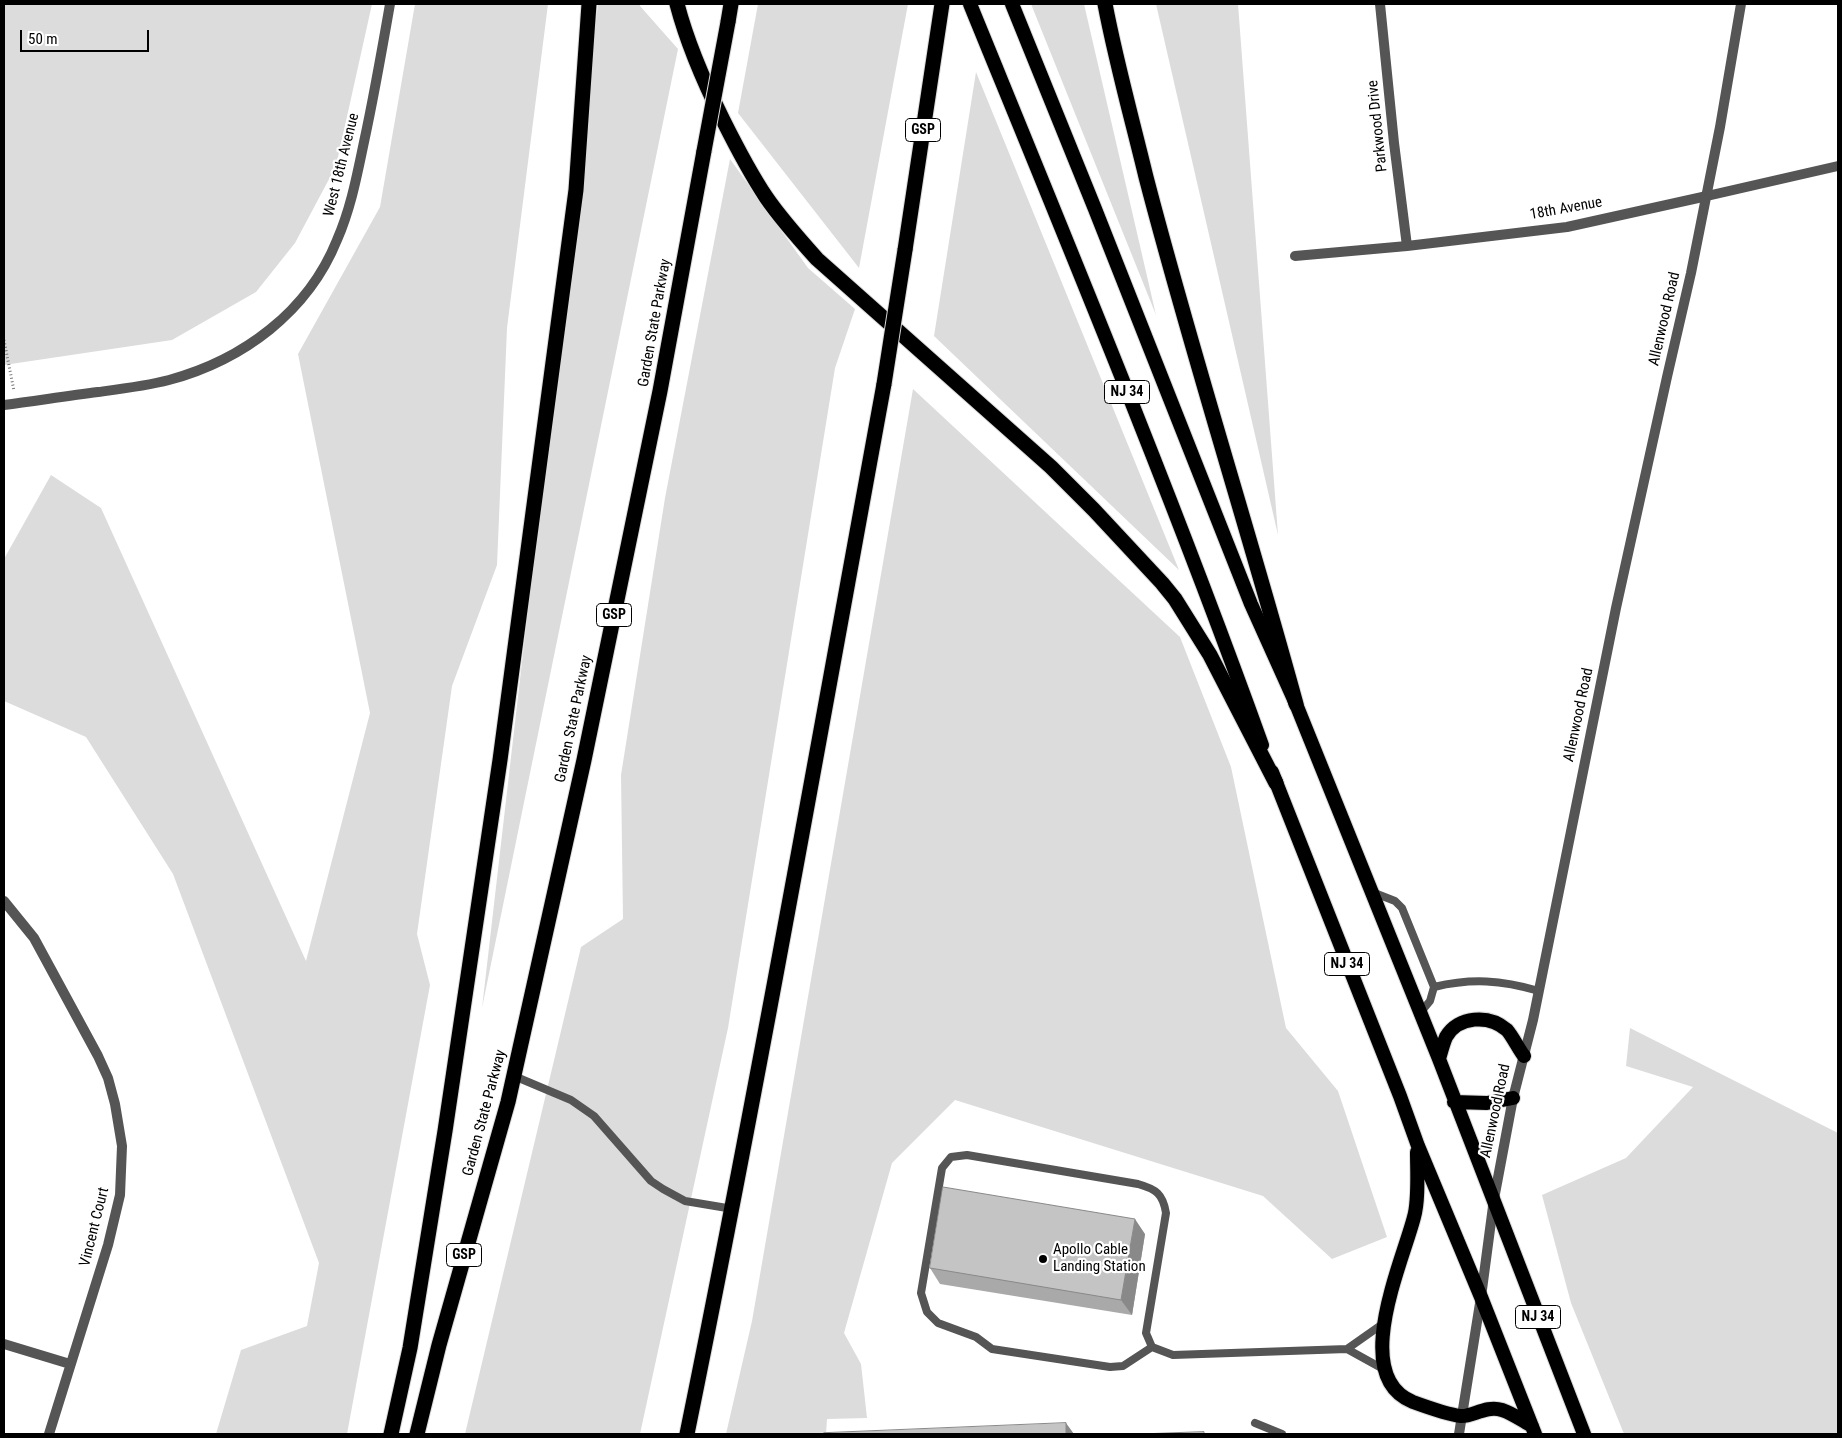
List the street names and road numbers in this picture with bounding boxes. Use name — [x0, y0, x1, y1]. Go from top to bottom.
street label: Parkwood Drive — [1364, 79, 1392, 173]
street label: West 18th Avenue — [320, 111, 364, 219]
road number: GSP — [906, 118, 940, 142]
street label: 18th Avenue — [1528, 194, 1604, 224]
street label: Garden State Parkway — [635, 258, 675, 388]
street label: Allenwood Road — [1645, 270, 1685, 368]
road number: NJ 34 — [1104, 381, 1150, 404]
road number: GSP — [596, 604, 632, 626]
street label: Garden State Parkway — [552, 654, 596, 784]
street label: Allenwood Road — [1560, 666, 1598, 764]
road number: NJ 34 — [1324, 952, 1370, 976]
street label: Garden State Parkway — [460, 1048, 510, 1178]
street label: Allenwood Road — [1477, 1062, 1515, 1160]
street label: Vincent Court — [76, 1186, 114, 1268]
road number: GSP — [446, 1244, 482, 1266]
road number: NJ 34 — [1516, 1305, 1560, 1328]

